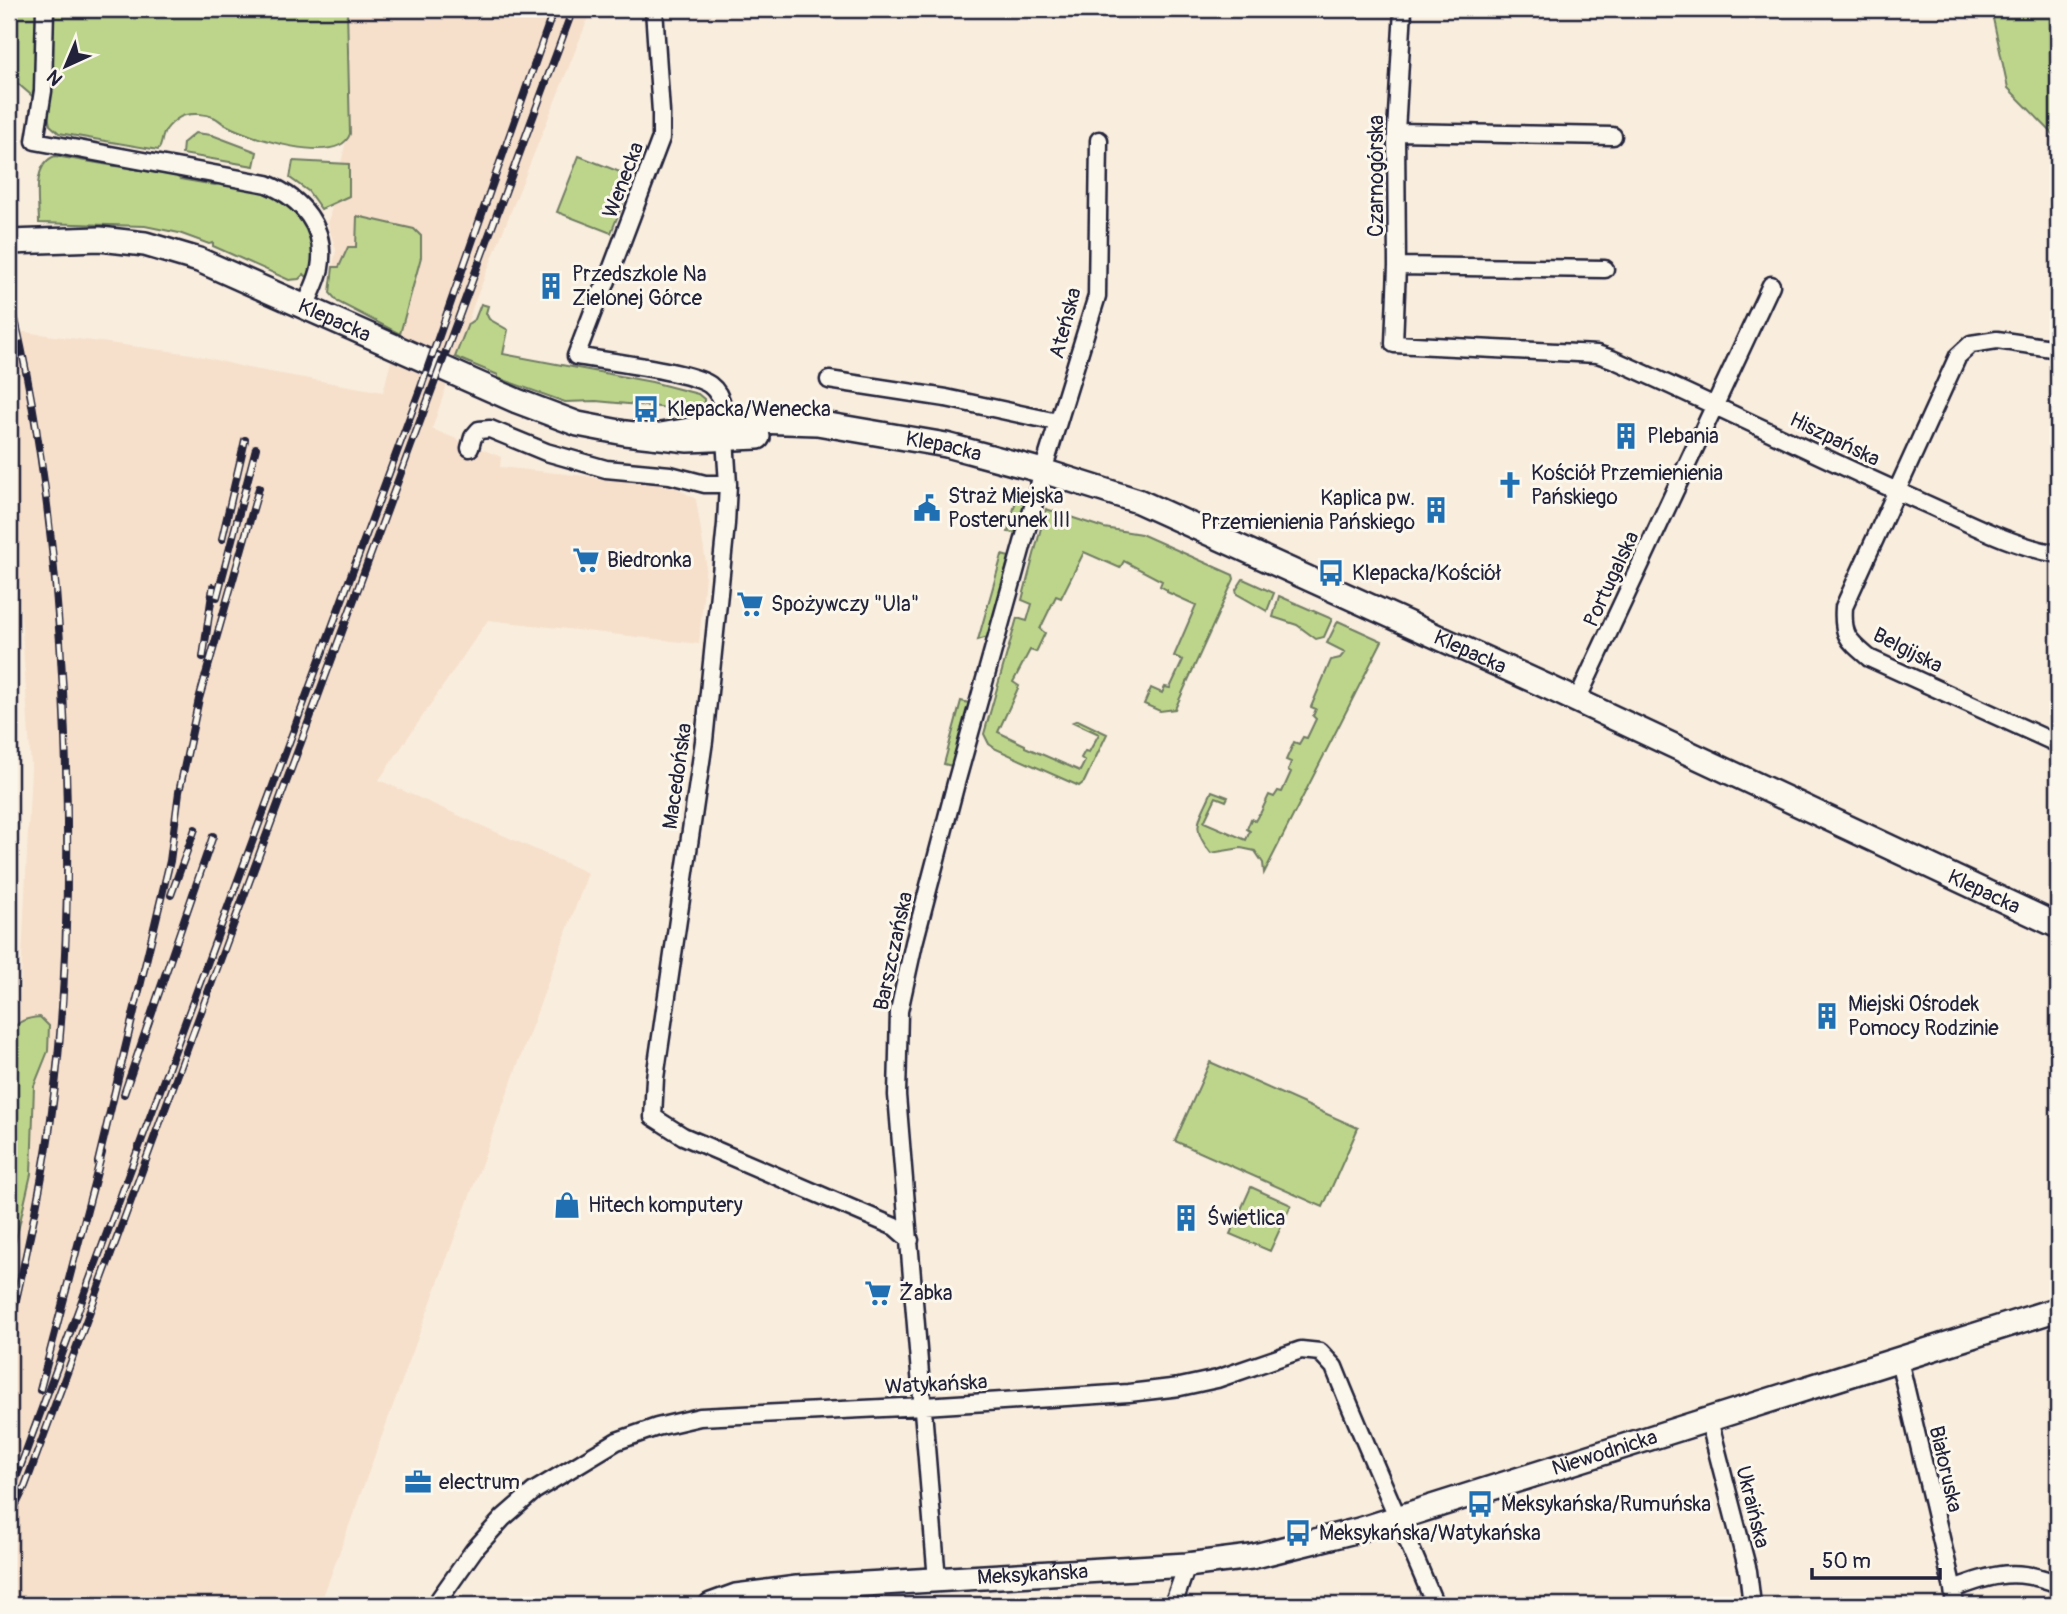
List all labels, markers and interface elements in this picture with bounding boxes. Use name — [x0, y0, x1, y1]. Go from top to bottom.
north arrow — [32, 32, 102, 102]
text: N — [42, 64, 68, 91]
street label: Czarnogórska — [1363, 115, 1390, 237]
street label: Wenecka — [597, 138, 650, 222]
place label: Przedszkole Na Zielonej Górce — [572, 261, 706, 312]
building icon: Przedszkole Na Zielonej Górce — [536, 271, 566, 301]
street label: Ateńska — [1043, 285, 1088, 362]
street label: Klepacka — [294, 293, 375, 349]
bus stop icon: Klepacka/Wenecka — [631, 394, 661, 424]
place label: Klepacka/Wenecka — [667, 396, 831, 423]
street label: Hiszpańska — [1785, 406, 1884, 473]
building icon: Plebania — [1611, 421, 1641, 451]
place label: Plebania — [1647, 423, 1719, 450]
street label: Klepacka — [904, 425, 985, 468]
place label: Kościół Przemienienia Pańskiego — [1531, 460, 1723, 511]
church icon: Kościół Przemienienia Pańskiego — [1495, 470, 1525, 500]
place label: Straż Miejska Posterunek III — [948, 483, 1070, 534]
place label: Kaplica pw. Przemienienia Pańskiego — [1201, 485, 1415, 536]
public building icon: Straż Miejska Posterunek III — [912, 493, 942, 523]
building icon: Kaplica pw. Przemienienia Pańskiego — [1421, 495, 1451, 525]
street label: Portugalska — [1578, 527, 1645, 631]
supermarket icon: Biedronka — [571, 545, 601, 575]
place label: Biedronka — [607, 547, 692, 574]
bus stop icon: Klepacka/Kościół — [1316, 558, 1346, 588]
place label: Klepacka/Kościół — [1352, 560, 1502, 587]
supermarket icon: Spożywczy "Ula" — [735, 589, 765, 619]
place label: Spożywczy "Ula" — [771, 591, 919, 618]
street label: Belgijska — [1868, 621, 1947, 679]
street label: Klepacka — [1429, 624, 1511, 680]
street label: Macedońska — [657, 721, 698, 831]
street label: Klepacka — [1943, 863, 2024, 920]
street label: Barszczańska — [868, 889, 919, 1013]
place label: Miejski Ośrodek Pomocy Rodzinie — [1848, 991, 1999, 1042]
building icon: Miejski Ośrodek Pomocy Rodzinie — [1812, 1001, 1842, 1031]
shop icon: Hitech komputery — [552, 1190, 582, 1220]
place label: Hitech komputery — [588, 1192, 743, 1219]
building icon: Świetlica — [1171, 1203, 1201, 1233]
place label: Świetlica — [1207, 1205, 1285, 1232]
supermarket icon: Żabka — [863, 1278, 893, 1308]
place label: Żabka — [899, 1280, 953, 1307]
street label: Watykańska — [884, 1368, 988, 1401]
street label: Białoruska — [1922, 1423, 1969, 1515]
street label: Niewodnicka — [1549, 1424, 1661, 1482]
street label: Ukraińska — [1729, 1463, 1776, 1551]
office icon: electrum — [403, 1467, 433, 1497]
place label: electrum — [439, 1469, 520, 1496]
bus stop icon: Meksykańska/Rumuńska — [1465, 1489, 1495, 1519]
place label: Meksykańska/Rumuńska — [1501, 1491, 1711, 1518]
bus stop icon: Meksykańska/Watykańska — [1283, 1518, 1313, 1548]
place label: Meksykańska/Watykańska — [1319, 1520, 1541, 1547]
scale bar — [1812, 1537, 1939, 1581]
text: 50 m — [1822, 1548, 1871, 1575]
street label: Meksykańska — [976, 1558, 1089, 1591]

